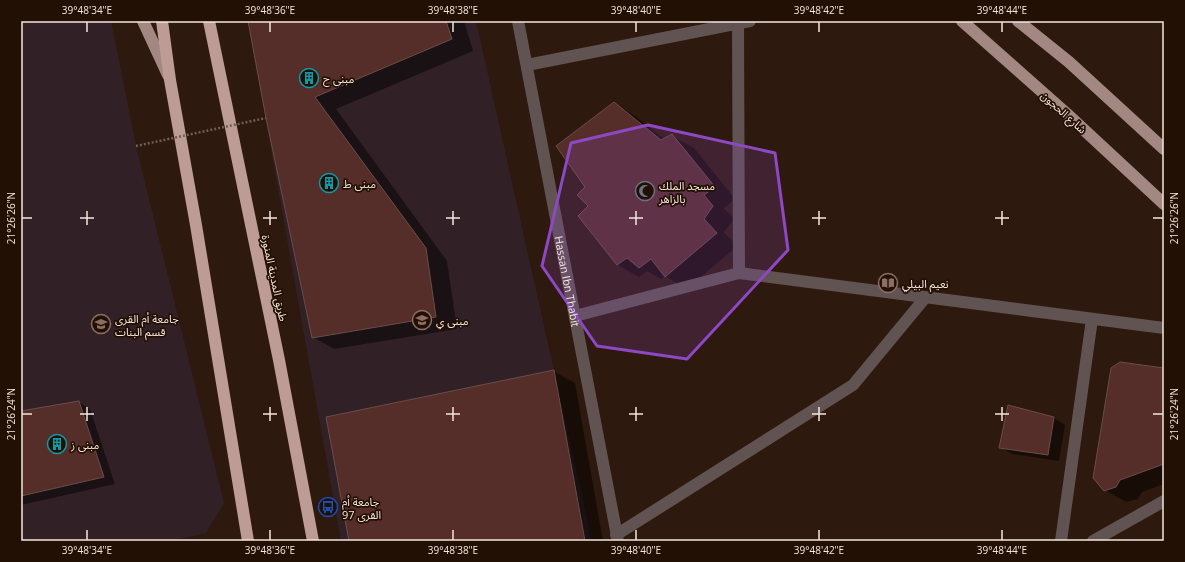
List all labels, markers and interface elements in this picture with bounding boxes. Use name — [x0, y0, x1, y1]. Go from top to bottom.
text: 39°48'34"E — [62, 3, 112, 17]
text: 39°48'36"E — [245, 3, 295, 17]
text: 39°48'38"E — [428, 3, 478, 17]
text: 39°48'40"E — [611, 3, 661, 17]
text: 39°48'42"E — [794, 3, 844, 17]
text: 39°48'44"E — [977, 3, 1027, 17]
building icon: مبنى ح — [298, 67, 320, 89]
place label: مبنى ح — [323, 71, 355, 87]
street label: شارع الحجون — [1037, 88, 1090, 137]
building icon: مبنى ط — [318, 172, 340, 194]
place label: مبنى ط — [343, 176, 376, 191]
place label: مسجد الملك بالزاهر — [658, 178, 715, 206]
mosque icon: مسجد الملك بالزاهر — [634, 180, 656, 202]
text: 21°26'26"N — [4, 192, 18, 244]
text: 21°26'26"N — [1167, 192, 1181, 244]
street label: طريق المدينة المنورة — [258, 233, 292, 323]
street label: Hassan Ibn Thabit — [552, 235, 584, 328]
library icon: نعيم البيلي — [877, 272, 899, 294]
place label: نعيم البيلي — [902, 276, 949, 293]
school or university icon: مبنى ي — [411, 309, 433, 331]
place label: جامعة أم القرى قسم البنات — [115, 311, 179, 341]
school or university icon: جامعة أم القرى قسم البنات — [90, 313, 112, 335]
place label: مبنى ي — [436, 313, 469, 330]
text: 21°26'24"N — [4, 388, 18, 440]
text: 21°26'24"N — [1167, 388, 1181, 440]
building icon: مبنى ز — [46, 433, 68, 455]
place label: مبنى ز — [70, 437, 100, 452]
place label: جامعة أم القرى 97 — [342, 494, 381, 522]
bus stop icon: جامعة أم القرى 97 — [317, 496, 339, 518]
text: 39°48'34"E — [62, 543, 112, 557]
text: 39°48'36"E — [245, 543, 295, 557]
text: 39°48'38"E — [428, 543, 478, 557]
text: 39°48'40"E — [611, 543, 661, 557]
text: 39°48'42"E — [794, 543, 844, 557]
text: 39°48'44"E — [977, 543, 1027, 557]

